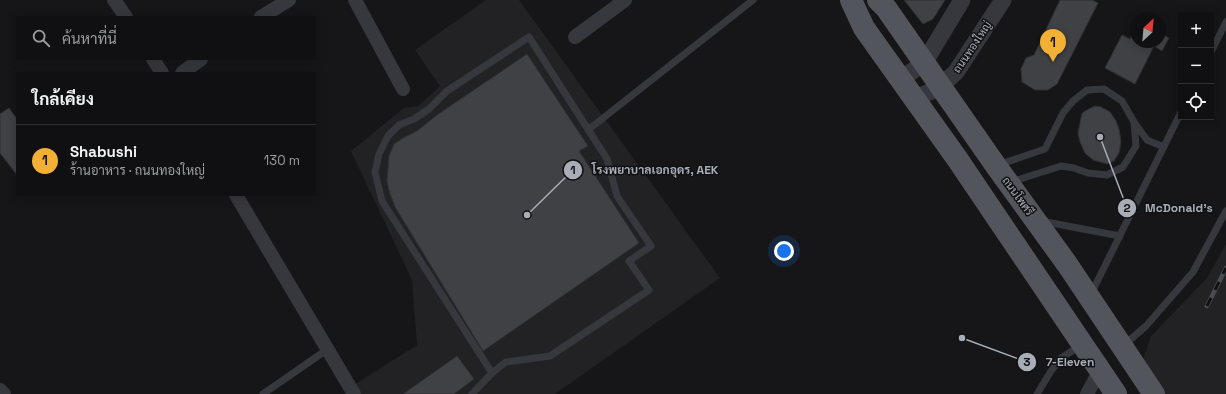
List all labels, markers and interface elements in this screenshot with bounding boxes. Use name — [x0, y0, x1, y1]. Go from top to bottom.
north arrow — [1130, 12, 1166, 48]
map controls — [1178, 12, 1214, 120]
button: + — [1178, 12, 1214, 48]
search box — [16, 16, 316, 60]
street label: ถนนทองใหญ่ — [949, 18, 994, 76]
icon: search — [30, 27, 52, 49]
text: ค้นหาที่นี่ — [62, 29, 117, 48]
pin: 1 — [1040, 29, 1066, 62]
button: − — [1178, 48, 1214, 84]
button: locate — [1178, 84, 1214, 120]
text: ใกล้เคียง — [32, 88, 94, 110]
text: Shabushi — [70, 142, 137, 161]
text: 1 — [42, 152, 48, 169]
text: 130 m — [264, 152, 300, 169]
callout: โรงพยาบาลเอกอุดร, AEK — [563, 158, 726, 182]
text: ร้านอาหาร · ถนนทองใหญ่ — [70, 162, 205, 179]
text: 1 — [570, 162, 576, 178]
text: โรงพยาบาลเอกอุดร, AEK — [591, 162, 719, 178]
street label: ถนนโพศรี — [999, 173, 1038, 218]
callout: McDonald's — [1117, 196, 1221, 220]
text: 2 — [1123, 200, 1131, 216]
text: McDonald's — [1145, 200, 1213, 216]
your location — [774, 241, 794, 261]
callout: 7-Eleven — [1017, 350, 1102, 374]
text: 3 — [1023, 354, 1031, 370]
text: 7-Eleven — [1046, 354, 1094, 370]

